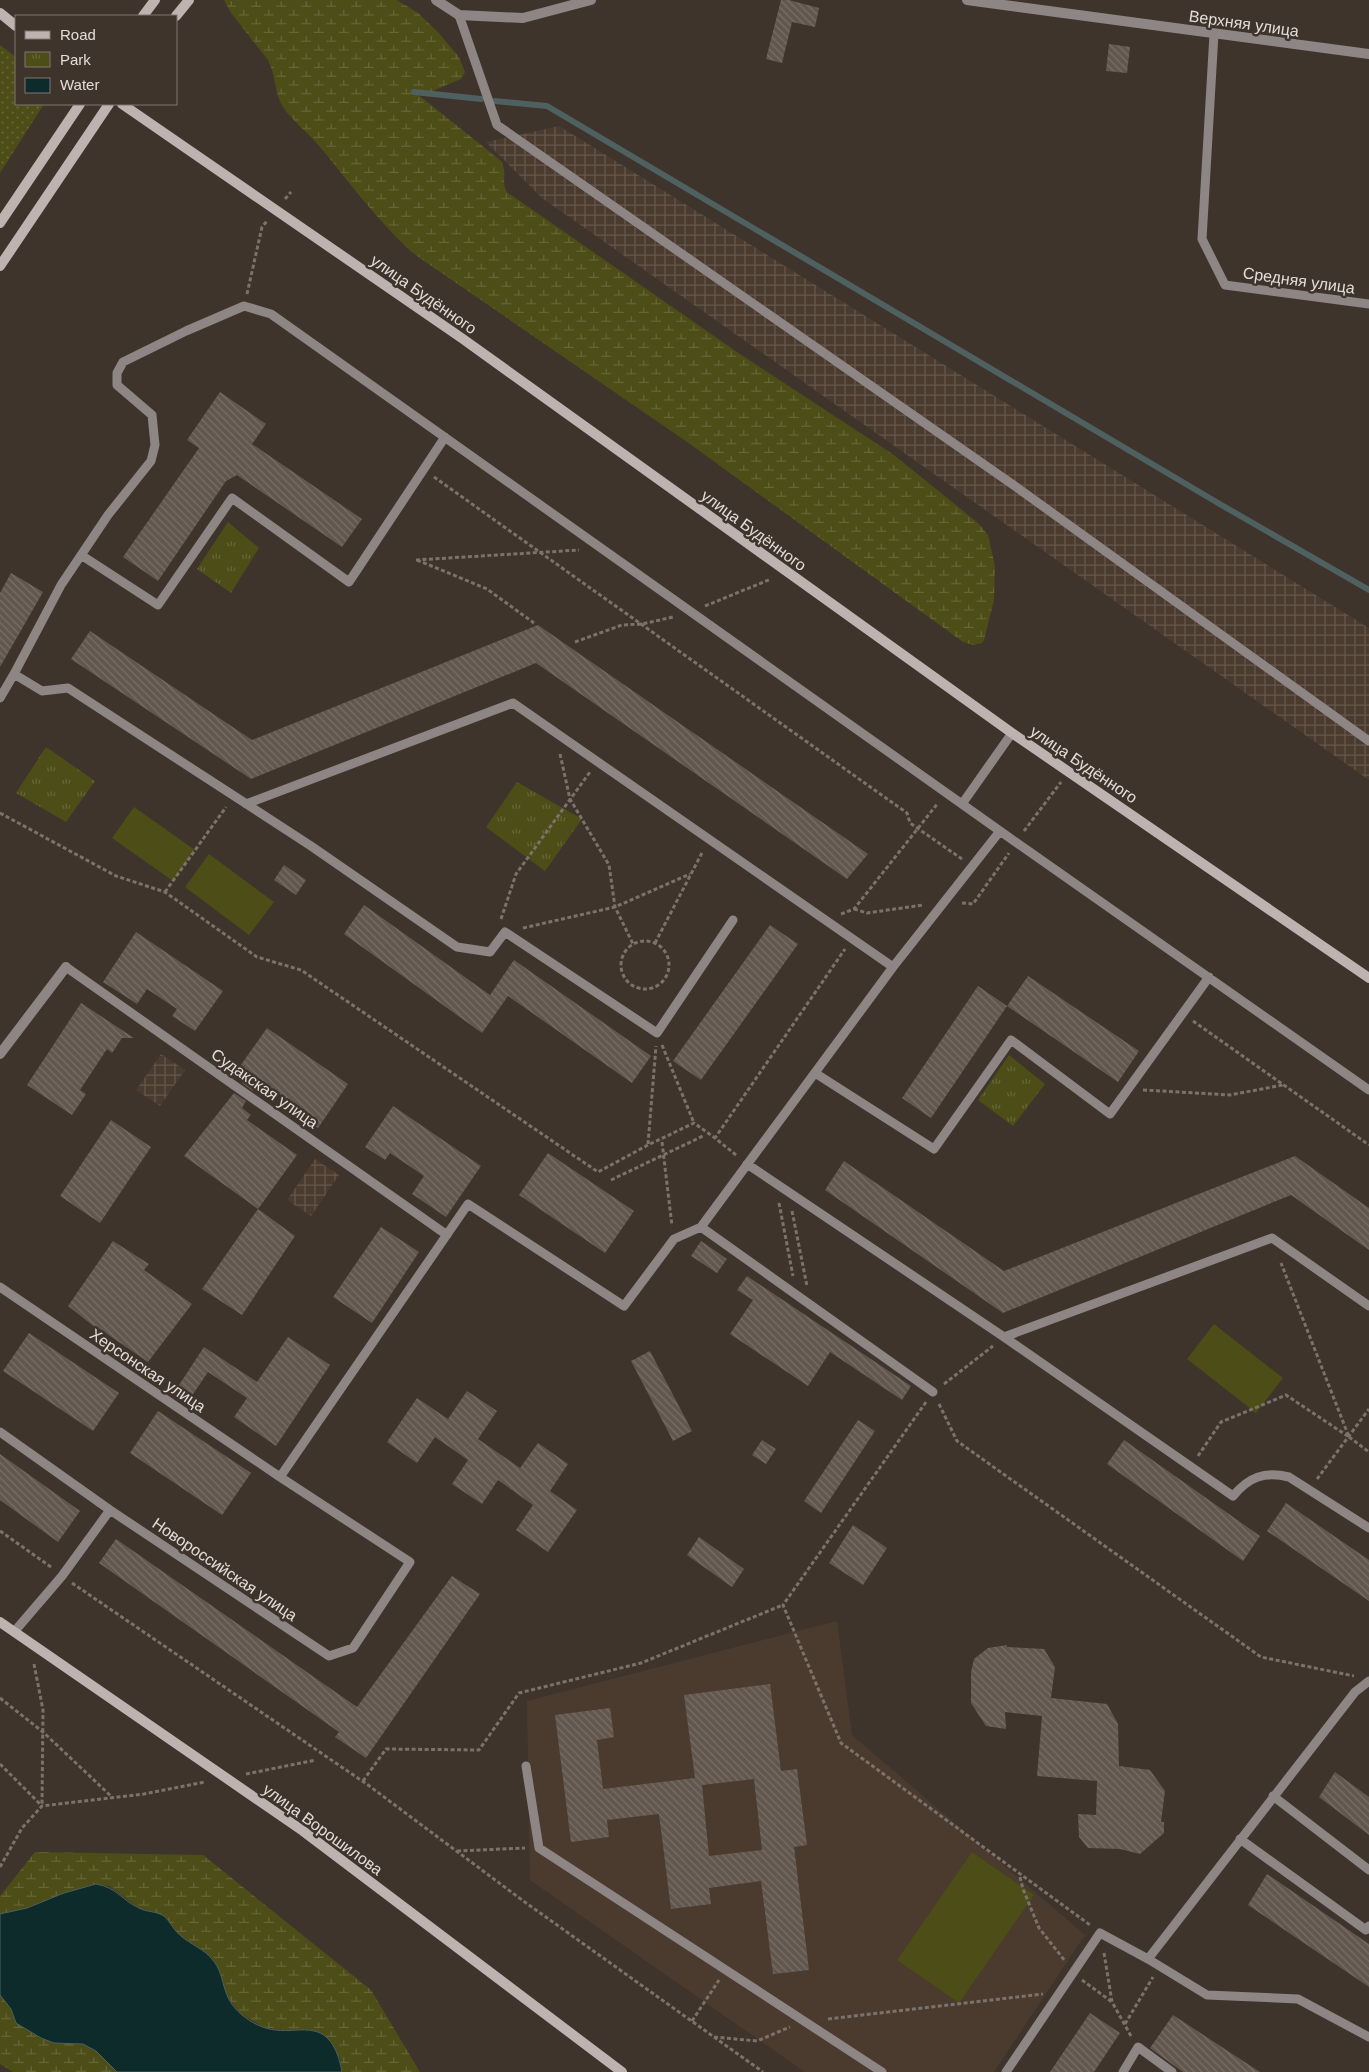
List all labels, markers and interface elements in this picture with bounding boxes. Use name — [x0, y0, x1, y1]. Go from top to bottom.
street label: Верхняя улица — [1188, 7, 1300, 40]
legend — [15, 15, 178, 105]
text: Road — [60, 26, 96, 43]
text: Park — [60, 51, 91, 68]
text: Water — [60, 76, 99, 93]
street label: улица Будённого — [368, 252, 480, 337]
street label: Средняя улица — [1242, 264, 1356, 297]
street label: улица Будённого — [698, 487, 809, 574]
street label: улица Будённого — [1027, 722, 1140, 807]
street label: Судакская улица — [208, 1045, 321, 1132]
street label: Херсонская улица — [87, 1325, 209, 1415]
street label: Новороссийская улица — [149, 1515, 300, 1624]
street label: улица Ворошилова — [260, 1780, 386, 1878]

